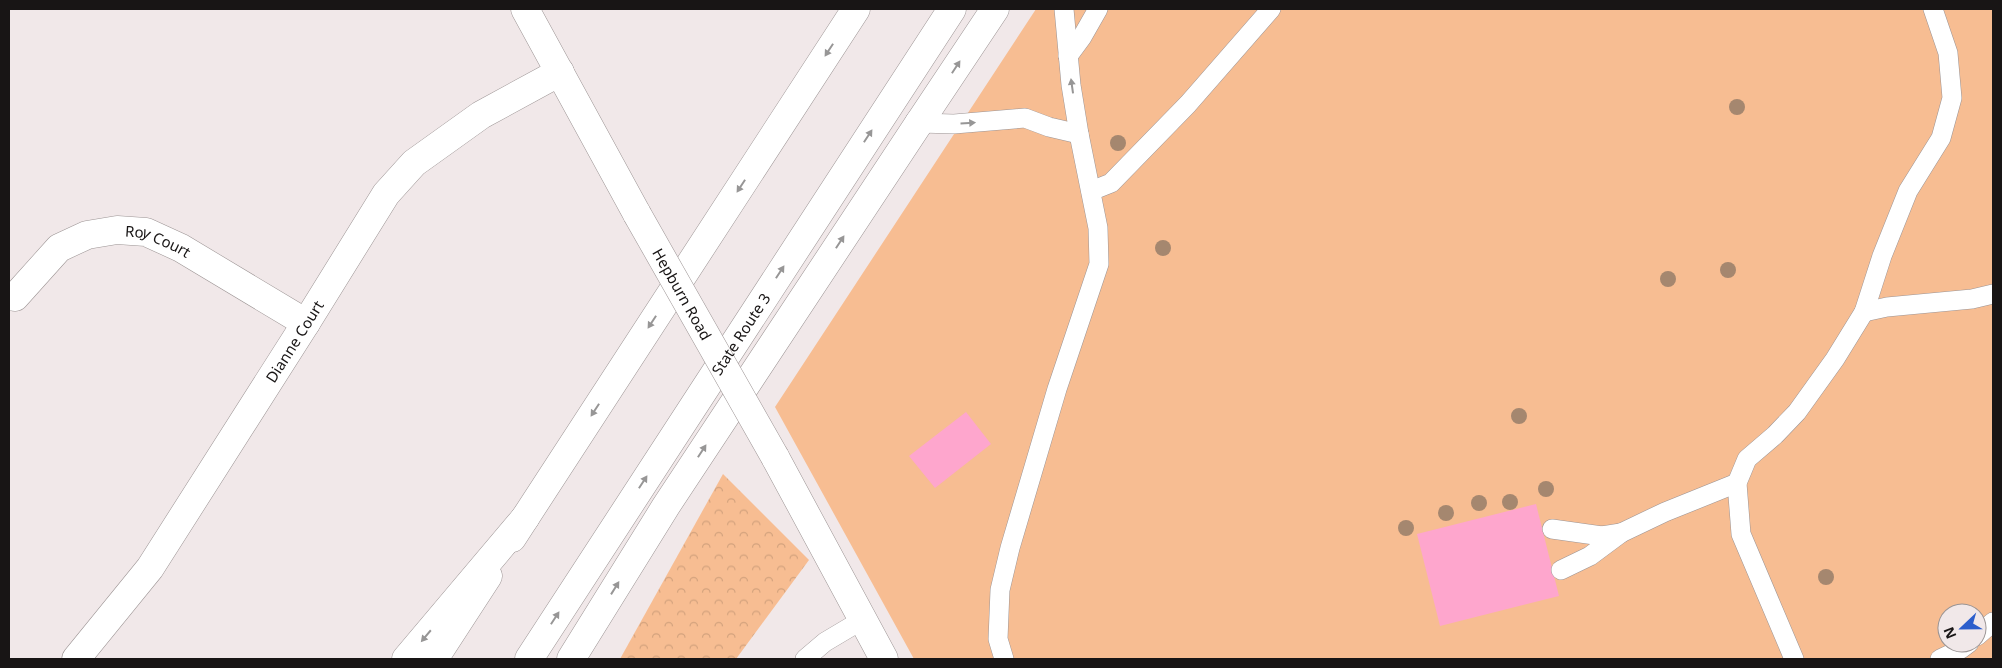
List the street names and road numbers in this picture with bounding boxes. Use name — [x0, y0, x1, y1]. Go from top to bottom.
street label: Roy Court — [125, 221, 195, 262]
street label: Hepburn Road — [648, 244, 717, 344]
street label: State Route 3 — [707, 289, 775, 379]
street label: Dianne Court — [261, 296, 328, 386]

